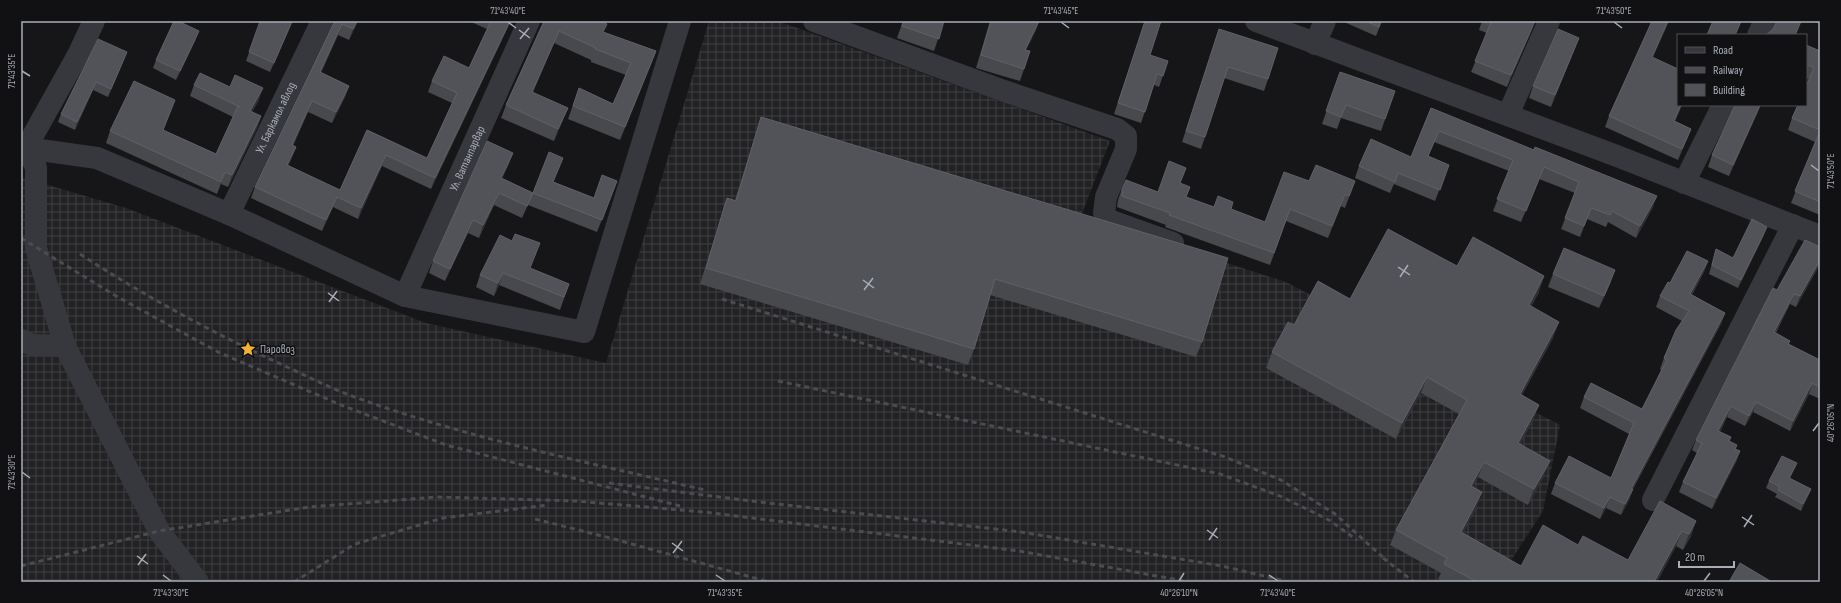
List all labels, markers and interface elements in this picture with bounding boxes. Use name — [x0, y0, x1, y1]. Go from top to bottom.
text: 71°43'40"E — [490, 5, 526, 17]
text: 71°43'45"E — [1043, 5, 1079, 17]
text: 71°43'50"E — [1596, 5, 1632, 17]
legend — [1677, 34, 1807, 106]
text: Road — [1713, 43, 1733, 58]
text: 71°43'35"E — [6, 54, 18, 89]
text: Railway — [1713, 63, 1744, 78]
street label: Ул. Баркамол авлод — [252, 79, 299, 156]
text: Building — [1713, 83, 1745, 98]
street label: Ул. Ватанпарвар — [446, 124, 488, 193]
text: 71°43'50"E — [1825, 153, 1837, 189]
place icon: Паровоз — [239, 340, 257, 358]
place label: Паровоз — [260, 342, 295, 357]
text: 40°26'05"N — [1825, 404, 1837, 442]
text: 71°43'30"E — [6, 454, 18, 490]
scale bar — [1679, 543, 1734, 569]
text: 20 m — [1685, 550, 1705, 565]
text: 71°43'30"E — [153, 587, 189, 599]
text: 71°43'35"E — [708, 587, 743, 599]
text: 40°26'10"N — [1160, 587, 1198, 599]
text: 71°43'40"E — [1260, 587, 1296, 599]
text: 40°26'05"N — [1685, 587, 1723, 599]

